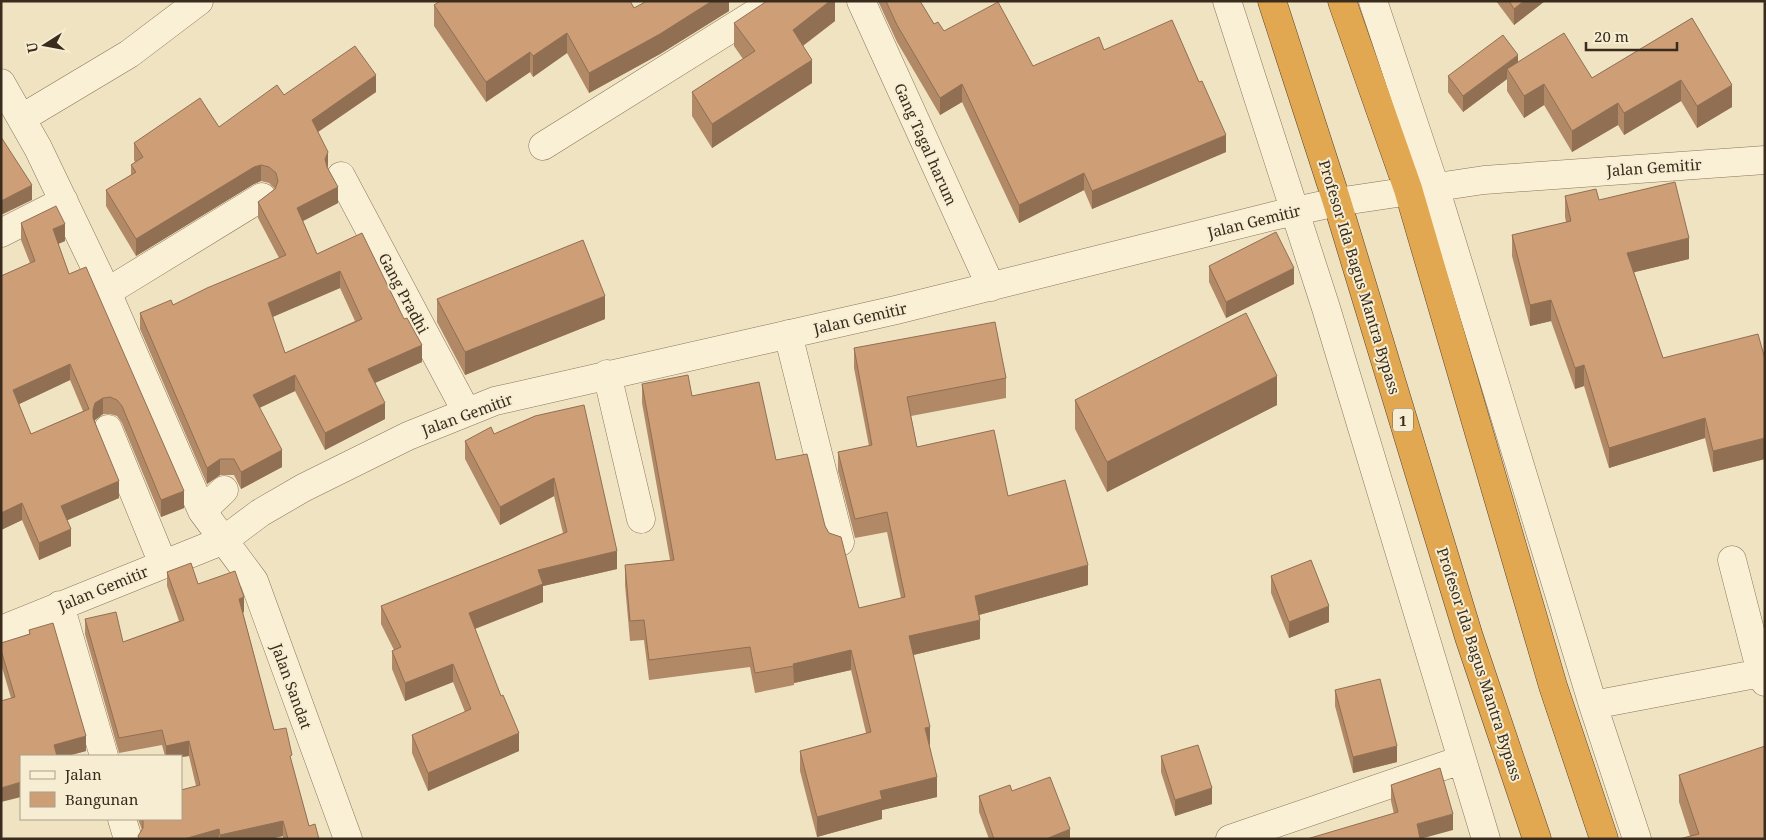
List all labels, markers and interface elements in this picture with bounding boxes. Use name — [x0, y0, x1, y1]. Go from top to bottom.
north arrow — [20, 20, 70, 70]
scale bar — [1586, 20, 1677, 52]
text: 20 m — [1594, 26, 1629, 46]
text: U — [21, 40, 42, 55]
street label: Gang Tagal harum — [890, 80, 962, 208]
street label: Jalan Gemitir — [1605, 154, 1702, 180]
street label: Profesor Ida Bagus Mantra Bypass — [1315, 157, 1405, 397]
street label: Jalan Gemitir — [1204, 200, 1303, 242]
street label: Gang Pradhi — [374, 249, 434, 337]
street label: Jalan Gemitir — [810, 298, 909, 339]
street label: Jalan Gemitir — [418, 388, 515, 440]
road number: 1 — [1393, 408, 1413, 432]
street label: Profesor Ida Bagus Mantra Bypass — [1433, 545, 1527, 783]
street label: Jalan Gemitir — [54, 561, 151, 616]
street label: Jalan Sandat — [267, 640, 317, 732]
legend — [20, 755, 182, 820]
text: Jalan — [64, 764, 102, 784]
text: Bangunan — [65, 789, 139, 809]

